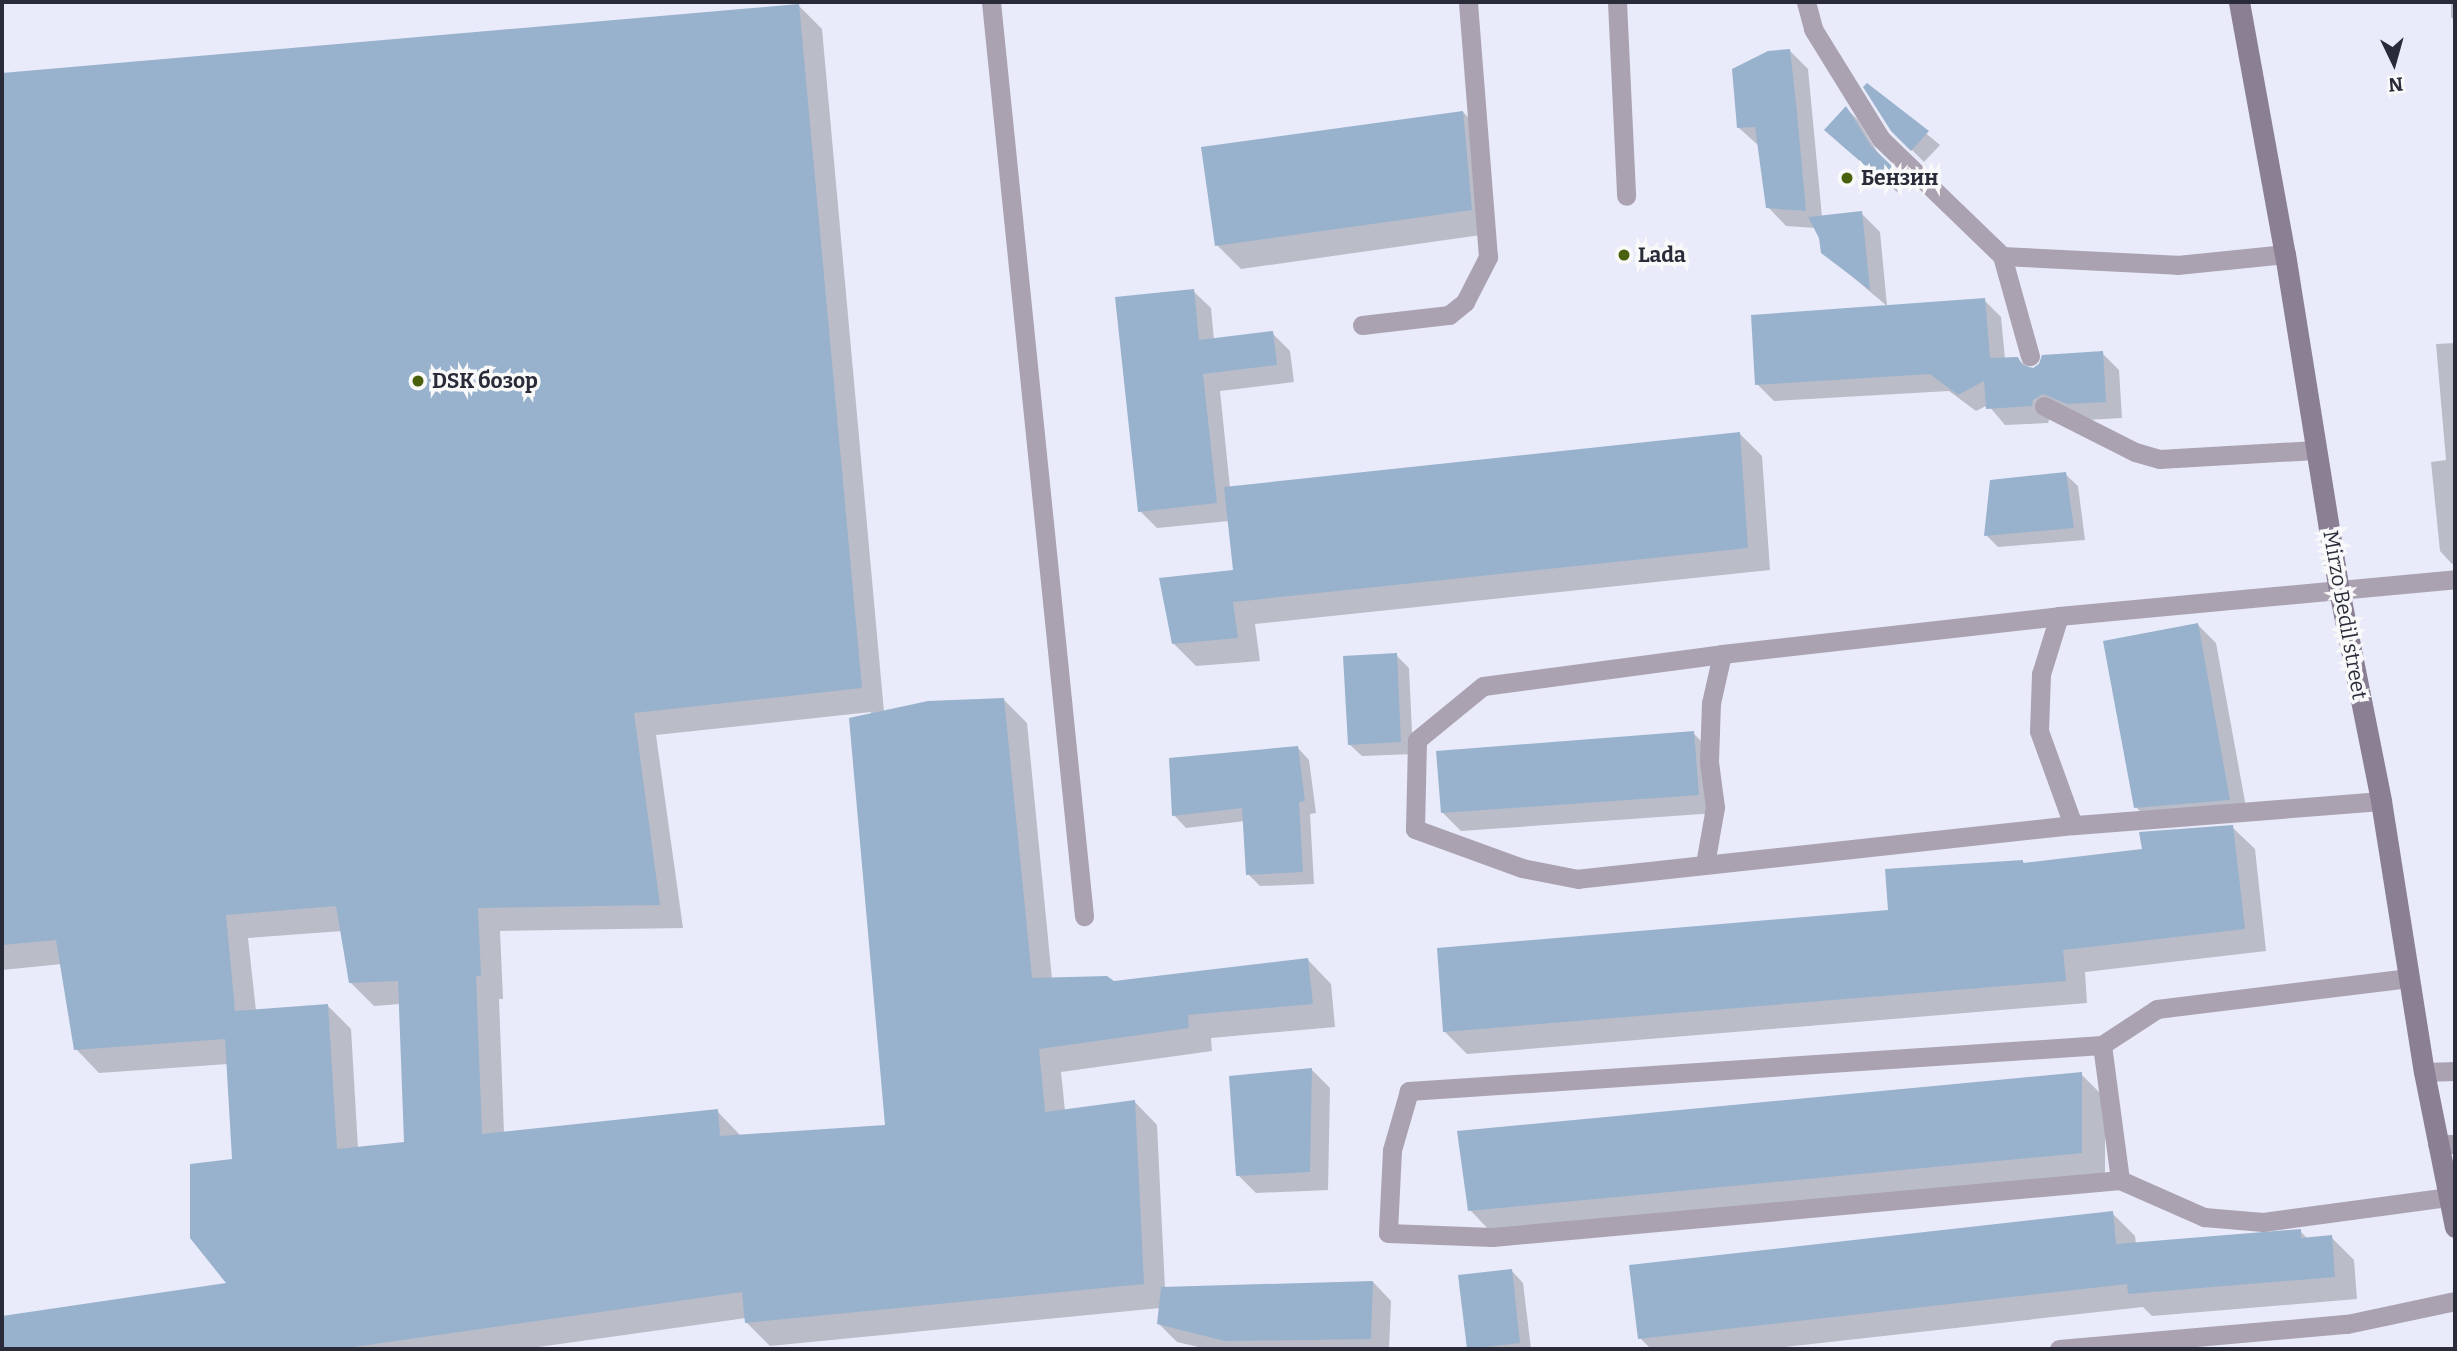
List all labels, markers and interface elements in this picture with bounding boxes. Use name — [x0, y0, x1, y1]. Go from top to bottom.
north arrow — [2359, 28, 2429, 98]
text: N — [2388, 72, 2404, 97]
place label: Бензин — [1861, 165, 1938, 191]
marker: Бензин — [1839, 170, 1855, 186]
place label: Lada — [1638, 242, 1686, 268]
marker: Lada — [1616, 247, 1632, 263]
place label: DSK бозор — [432, 368, 538, 394]
marker: DSK бозор — [410, 373, 426, 389]
street label: Mirzo Bedil street — [2318, 528, 2372, 702]

